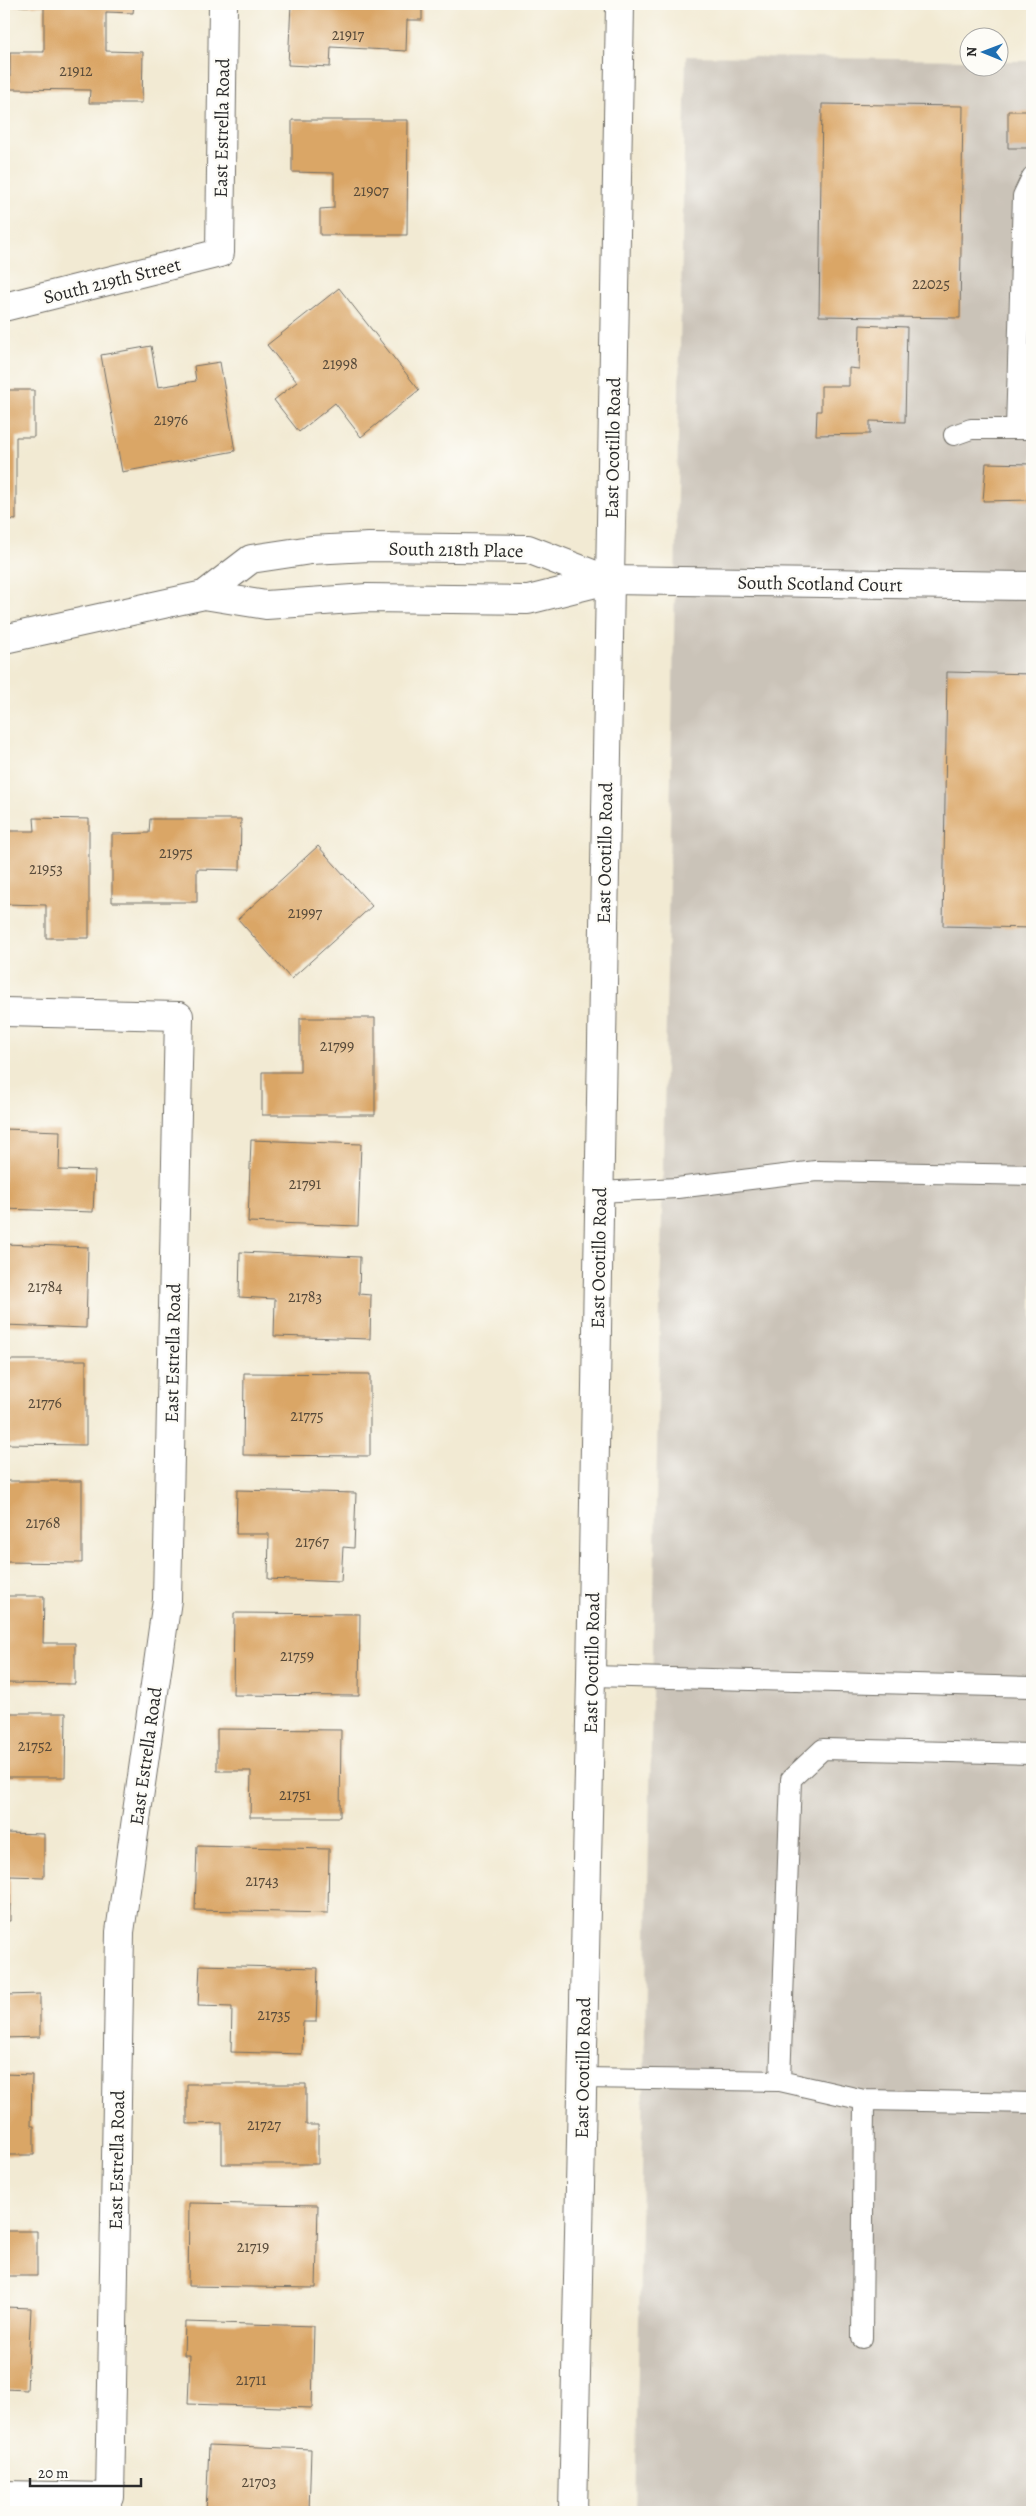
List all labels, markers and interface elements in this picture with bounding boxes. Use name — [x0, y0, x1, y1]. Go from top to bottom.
house number: 21917 — [332, 24, 365, 46]
north arrow — [958, 28, 1008, 78]
text: N — [962, 47, 981, 57]
street label: East Estrella Road — [208, 57, 236, 198]
house number: 21912 — [59, 60, 93, 82]
house number: 21907 — [353, 180, 389, 202]
street label: South 219th Street — [41, 251, 184, 311]
house number: 22025 — [912, 273, 950, 295]
house number: 21998 — [322, 353, 358, 375]
street label: East Ocotillo Road — [599, 376, 627, 519]
house number: 21976 — [154, 409, 188, 431]
street label: South 218th Place — [388, 536, 524, 564]
street label: South Scotland Court — [737, 570, 903, 598]
street label: East Ocotillo Road — [591, 781, 619, 924]
house number: 21975 — [159, 842, 193, 864]
house number: 21953 — [29, 858, 63, 880]
house number: 21997 — [288, 902, 322, 924]
house number: 21799 — [320, 1035, 354, 1057]
house number: 21791 — [289, 1173, 322, 1195]
street label: East Ocotillo Road — [585, 1186, 613, 1329]
house number: 21784 — [28, 1276, 62, 1298]
street label: East Estrella Road — [159, 1282, 187, 1423]
house number: 21783 — [288, 1286, 322, 1308]
house number: 21776 — [28, 1392, 62, 1414]
house number: 21775 — [290, 1405, 324, 1427]
house number: 21768 — [26, 1512, 60, 1534]
house number: 21767 — [295, 1531, 329, 1553]
street label: East Ocotillo Road — [578, 1591, 606, 1734]
house number: 21759 — [280, 1645, 314, 1667]
street label: East Estrella Road — [123, 1684, 169, 1827]
house number: 21752 — [18, 1735, 53, 1757]
house number: 21751 — [279, 1784, 312, 1806]
house number: 21743 — [245, 1870, 279, 1892]
street label: East Ocotillo Road — [569, 1996, 597, 2139]
house number: 21735 — [257, 2004, 291, 2026]
street label: East Estrella Road — [103, 2089, 131, 2230]
house number: 21727 — [247, 2114, 281, 2136]
house number: 21719 — [237, 2236, 269, 2258]
house number: 21711 — [236, 2369, 267, 2391]
scale bar — [30, 2456, 141, 2488]
text: 20 m — [38, 2463, 69, 2483]
house number: 21703 — [242, 2471, 276, 2493]

